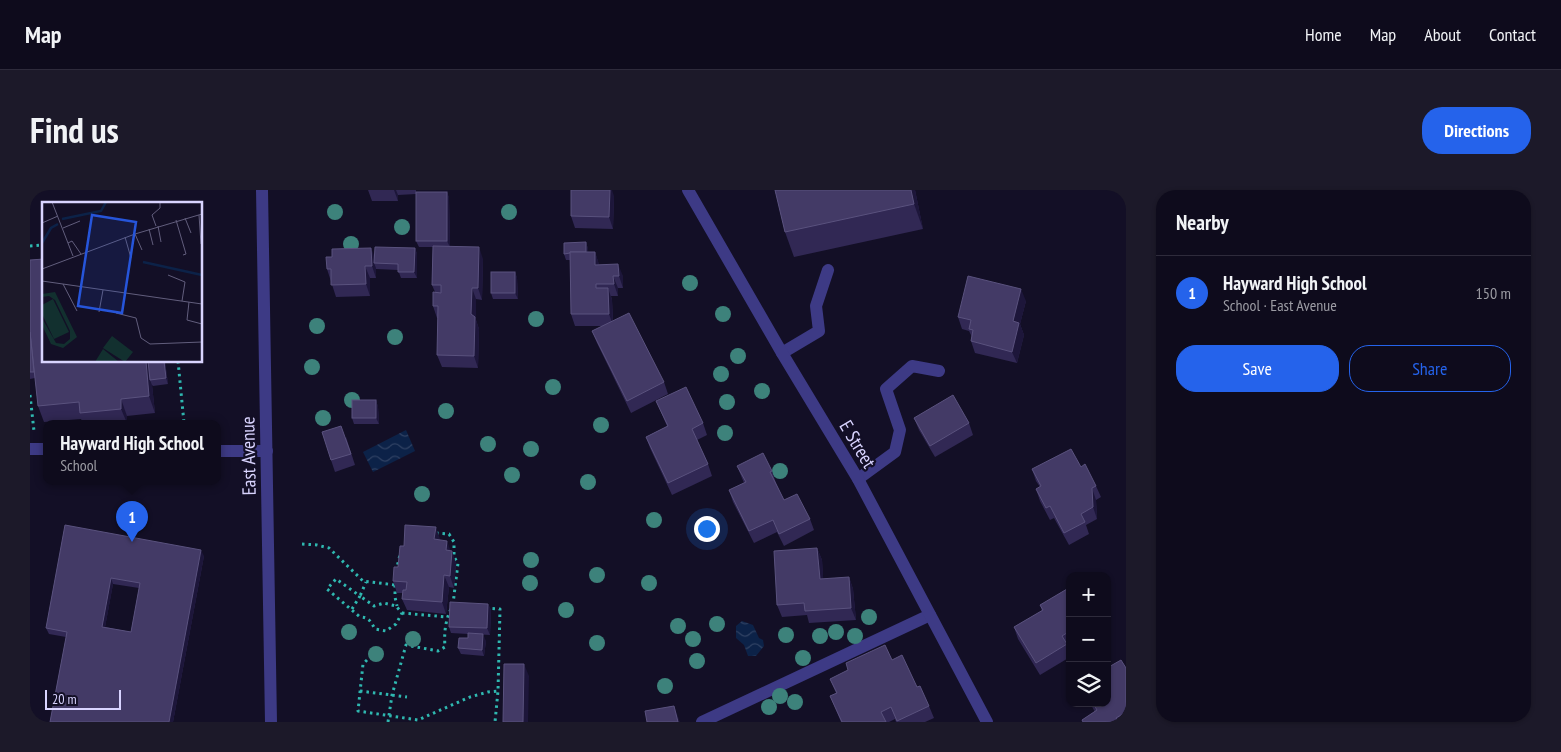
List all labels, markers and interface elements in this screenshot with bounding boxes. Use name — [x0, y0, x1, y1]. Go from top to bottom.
text: Map — [25, 19, 62, 50]
text: Home — [1305, 23, 1342, 46]
text: Map — [1370, 23, 1396, 46]
text: About — [1424, 23, 1461, 46]
text: Contact — [1489, 23, 1536, 46]
text: Find us — [30, 107, 119, 153]
button: Directions — [1422, 107, 1531, 154]
inset map — [42, 202, 202, 362]
text: Nearby — [1176, 209, 1229, 236]
text: Hayward High School — [1223, 271, 1367, 295]
text: 1 — [1188, 283, 1196, 303]
text: 150 m — [1476, 283, 1511, 303]
text: School · East Avenue — [1223, 295, 1337, 315]
button: Save — [1176, 345, 1339, 392]
button: Share — [1349, 345, 1511, 392]
street label: East Avenue — [235, 416, 261, 496]
street label: E Street — [834, 416, 882, 473]
popup — [43, 420, 221, 485]
text: Hayward High School — [60, 431, 204, 455]
text: School — [60, 455, 97, 475]
pin: 1 — [116, 501, 148, 542]
your location — [694, 516, 720, 542]
map controls — [1066, 572, 1111, 707]
button: + — [1066, 572, 1111, 617]
button: − — [1066, 617, 1111, 662]
button: layers — [1066, 662, 1111, 707]
scale bar — [45, 687, 121, 710]
text: 20 m — [52, 690, 77, 708]

